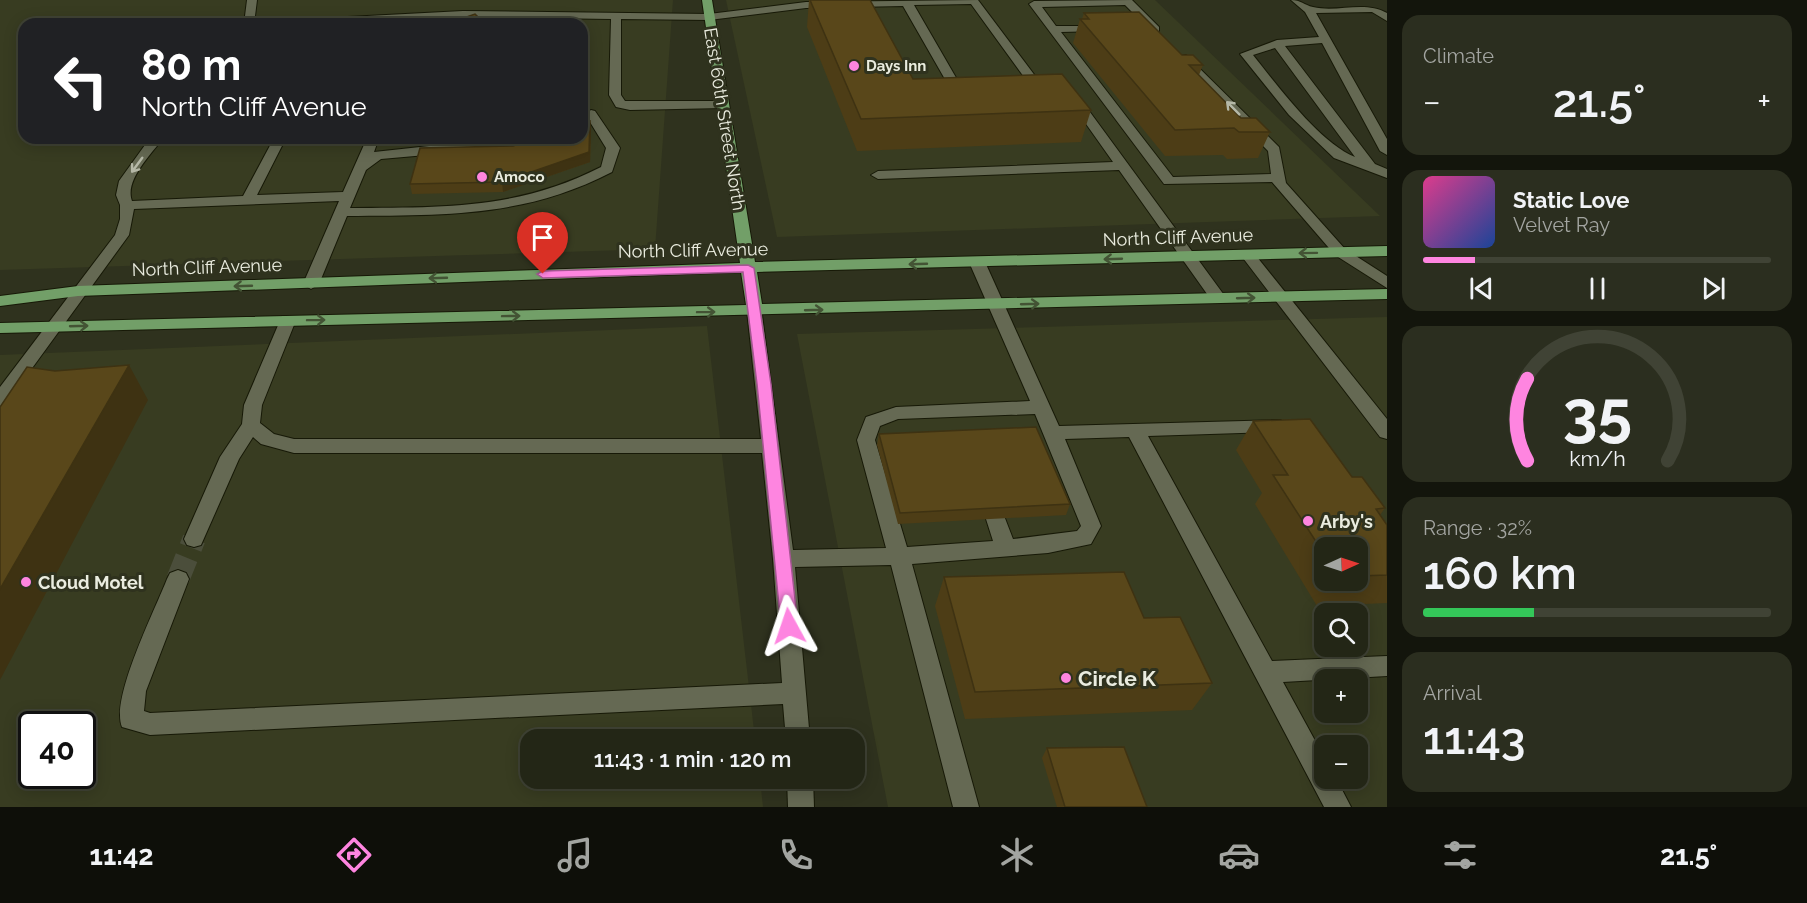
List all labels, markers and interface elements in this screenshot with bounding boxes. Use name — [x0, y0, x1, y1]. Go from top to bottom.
street label: East 60th Street North — [700, 26, 750, 212]
text: 80 m — [141, 41, 241, 90]
icon: left — [42, 42, 120, 120]
text: Climate — [1423, 44, 1494, 68]
place label: Days Inn — [866, 57, 926, 75]
marker: Days Inn — [847, 59, 861, 73]
text: 21.5° — [1553, 75, 1645, 128]
text: − — [1423, 82, 1441, 121]
text: + — [1757, 82, 1771, 121]
text: North Cliff Avenue — [141, 91, 367, 122]
one-way arrow — [1226, 101, 1240, 116]
one-way arrow — [131, 157, 144, 173]
place label: Amoco — [494, 168, 545, 186]
marker: Amoco — [475, 170, 489, 184]
text: Static Love — [1513, 187, 1630, 213]
pin — [517, 212, 568, 274]
text: Velvet Ray — [1513, 213, 1610, 237]
icon: arrive — [526, 221, 559, 254]
street label: North Cliff Avenue — [1103, 224, 1254, 250]
street label: North Cliff Avenue — [618, 238, 769, 262]
one-way arrow — [1298, 248, 1318, 259]
one-way arrow — [1103, 253, 1123, 264]
street label: North Cliff Avenue — [132, 254, 283, 280]
one-way arrow — [908, 258, 928, 269]
icon: previous — [1465, 272, 1498, 305]
icon: pause — [1581, 272, 1614, 305]
icon: next — [1697, 272, 1730, 305]
one-way arrow — [429, 273, 449, 284]
one-way arrow — [234, 280, 254, 291]
one-way arrow — [1235, 292, 1255, 303]
one-way arrow — [1019, 298, 1039, 309]
one-way arrow — [803, 304, 823, 315]
one-way arrow — [696, 306, 716, 318]
one-way arrow — [501, 310, 521, 322]
one-way arrow — [306, 314, 326, 325]
one-way arrow — [69, 320, 89, 332]
text: 35 — [1562, 376, 1632, 450]
text: km/h — [1569, 446, 1625, 471]
place label: Arby's — [1320, 511, 1373, 532]
marker: Arby's — [1301, 514, 1315, 528]
text: Range · 32% — [1423, 516, 1532, 540]
north arrow — [1314, 537, 1368, 591]
map controls — [1314, 537, 1368, 789]
text: 160 km — [1423, 547, 1577, 600]
place label: Cloud Motel — [38, 572, 144, 593]
marker: Cloud Motel — [19, 575, 33, 589]
position arrow — [757, 594, 821, 658]
button: search — [1314, 603, 1368, 657]
place label: Circle K — [1078, 666, 1157, 691]
button: + — [1314, 669, 1368, 723]
marker: Circle K — [1059, 671, 1073, 685]
text: Arrival — [1423, 681, 1482, 705]
speed limit sign: 40 — [18, 711, 96, 789]
text: 11:43 — [1423, 712, 1526, 765]
button: − — [1314, 735, 1368, 789]
text: 11:43 · 1 min · 120 m — [594, 746, 791, 772]
icon: directions — [333, 834, 375, 876]
icon: music — [554, 834, 596, 876]
icon: phone — [775, 834, 817, 876]
icon: climate — [996, 834, 1038, 876]
icon: car — [1218, 834, 1260, 876]
icon: filters — [1439, 834, 1481, 876]
text: 11:42 — [90, 840, 154, 871]
text: 21.5° — [1660, 840, 1717, 871]

